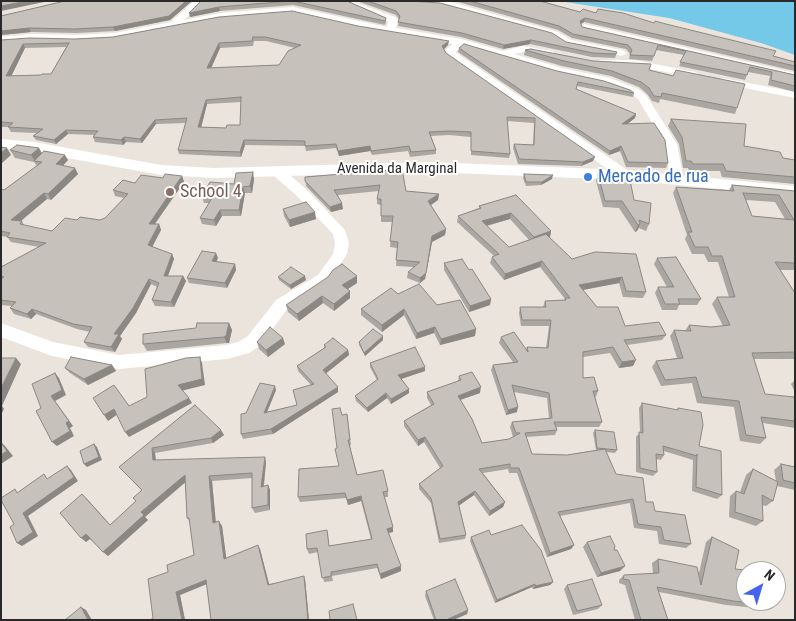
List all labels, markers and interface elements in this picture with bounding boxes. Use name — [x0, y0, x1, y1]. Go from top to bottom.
street label: Avenida da Marginal — [337, 160, 457, 178]
place label: Mercado de rua — [598, 166, 709, 188]
marker: Mercado de rua — [582, 171, 594, 183]
place label: School 4 — [180, 181, 242, 203]
marker: School 4 — [164, 186, 176, 198]
north arrow — [736, 561, 786, 611]
text: N — [761, 566, 778, 584]

